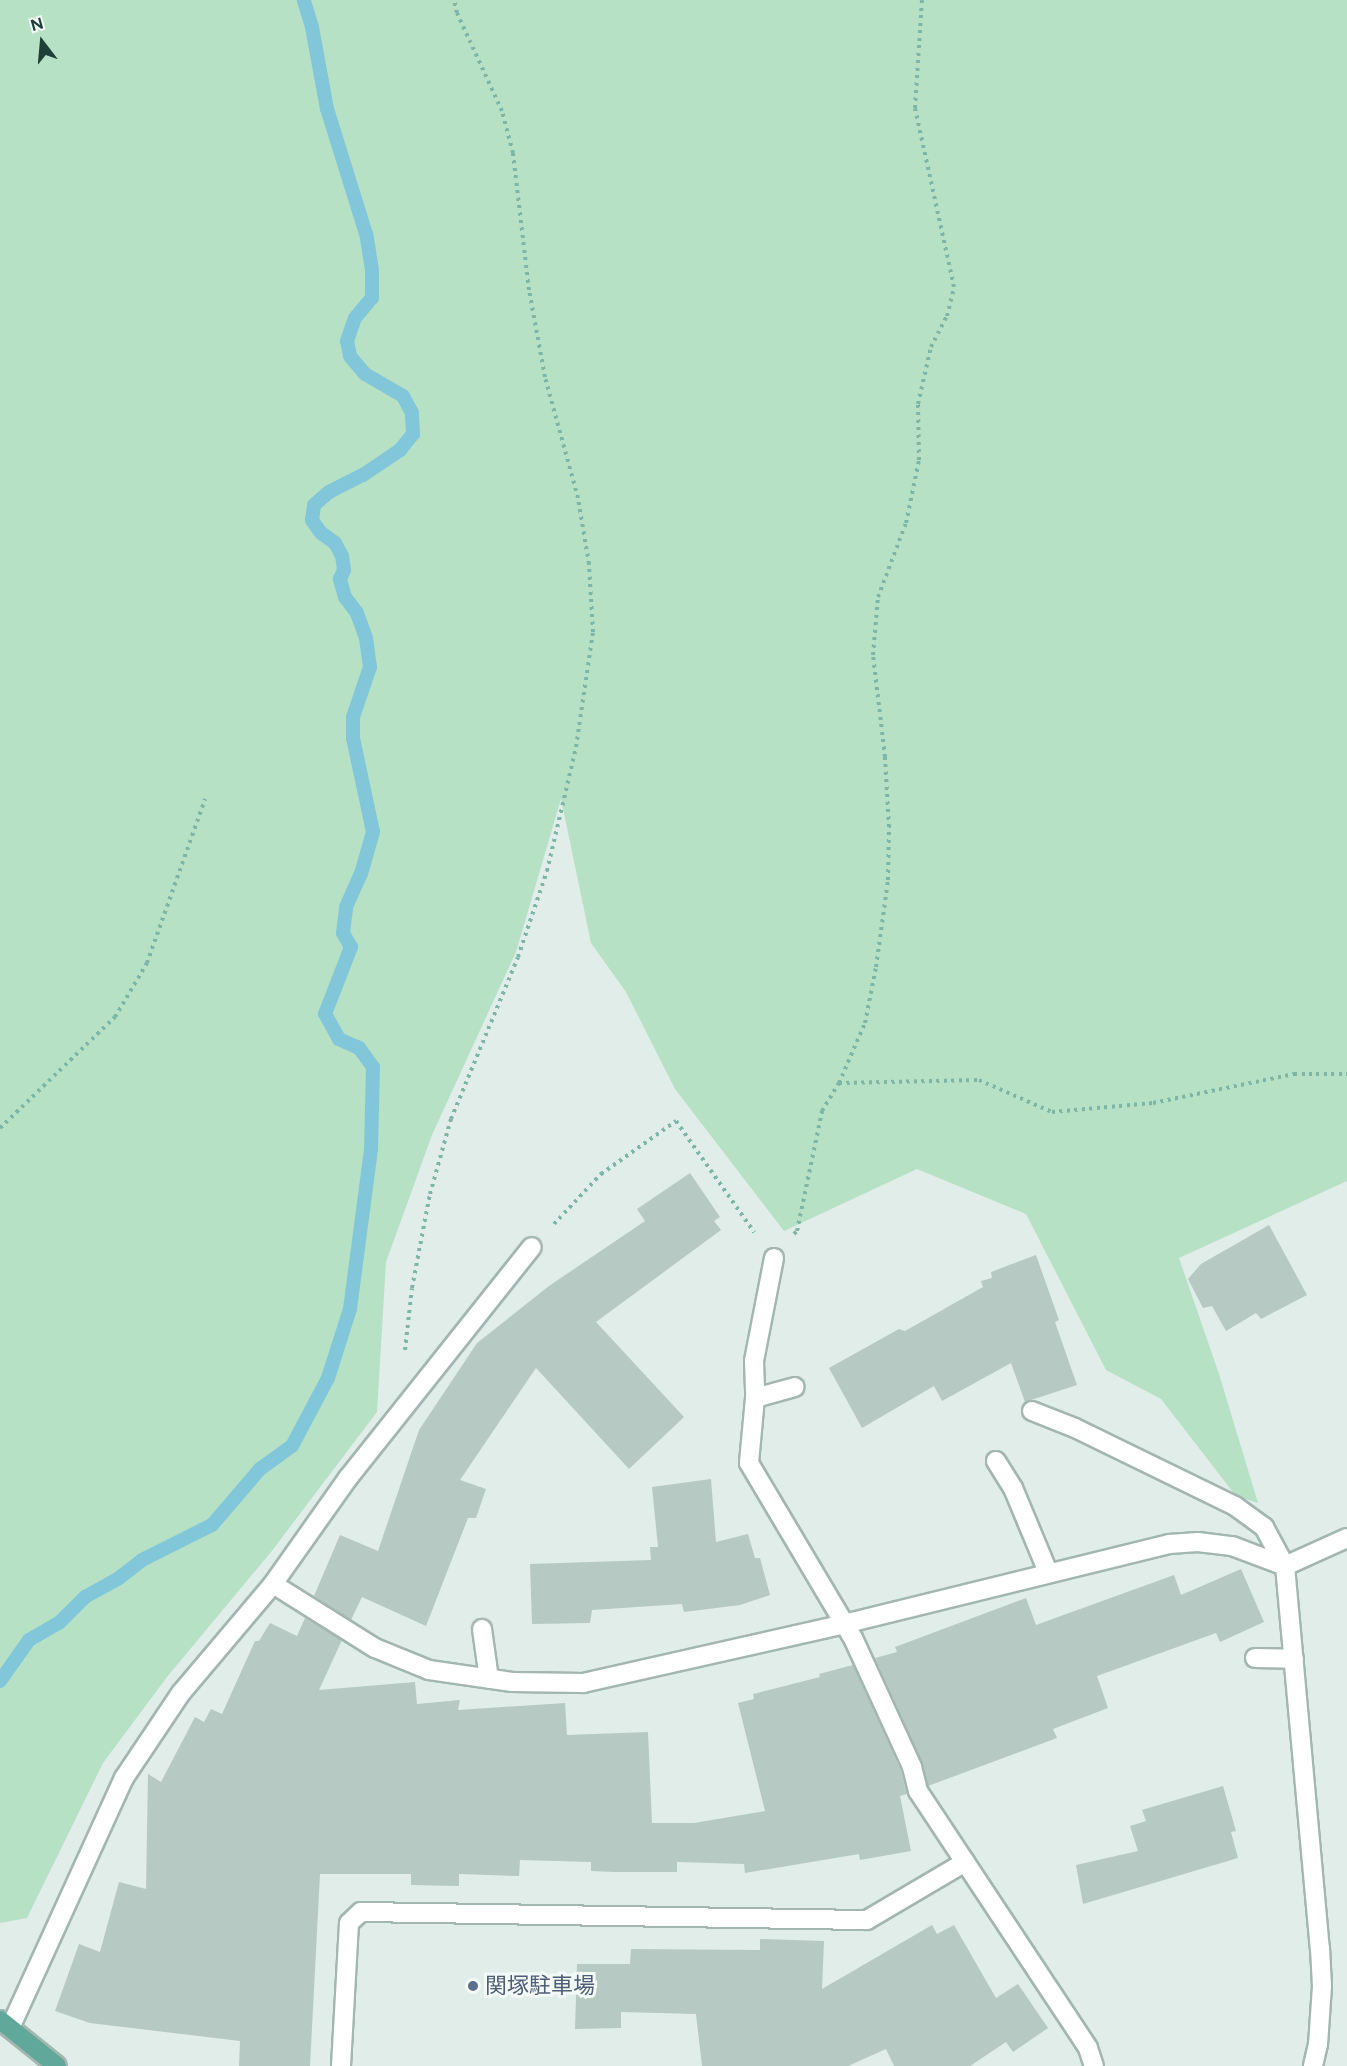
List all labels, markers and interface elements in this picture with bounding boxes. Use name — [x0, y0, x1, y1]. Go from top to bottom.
north arrow — [12, 12, 72, 72]
text: N — [28, 13, 45, 35]
place label: 関塚駐車場 — [485, 1973, 595, 1999]
marker: 関塚駐車場 — [466, 1979, 480, 1993]

